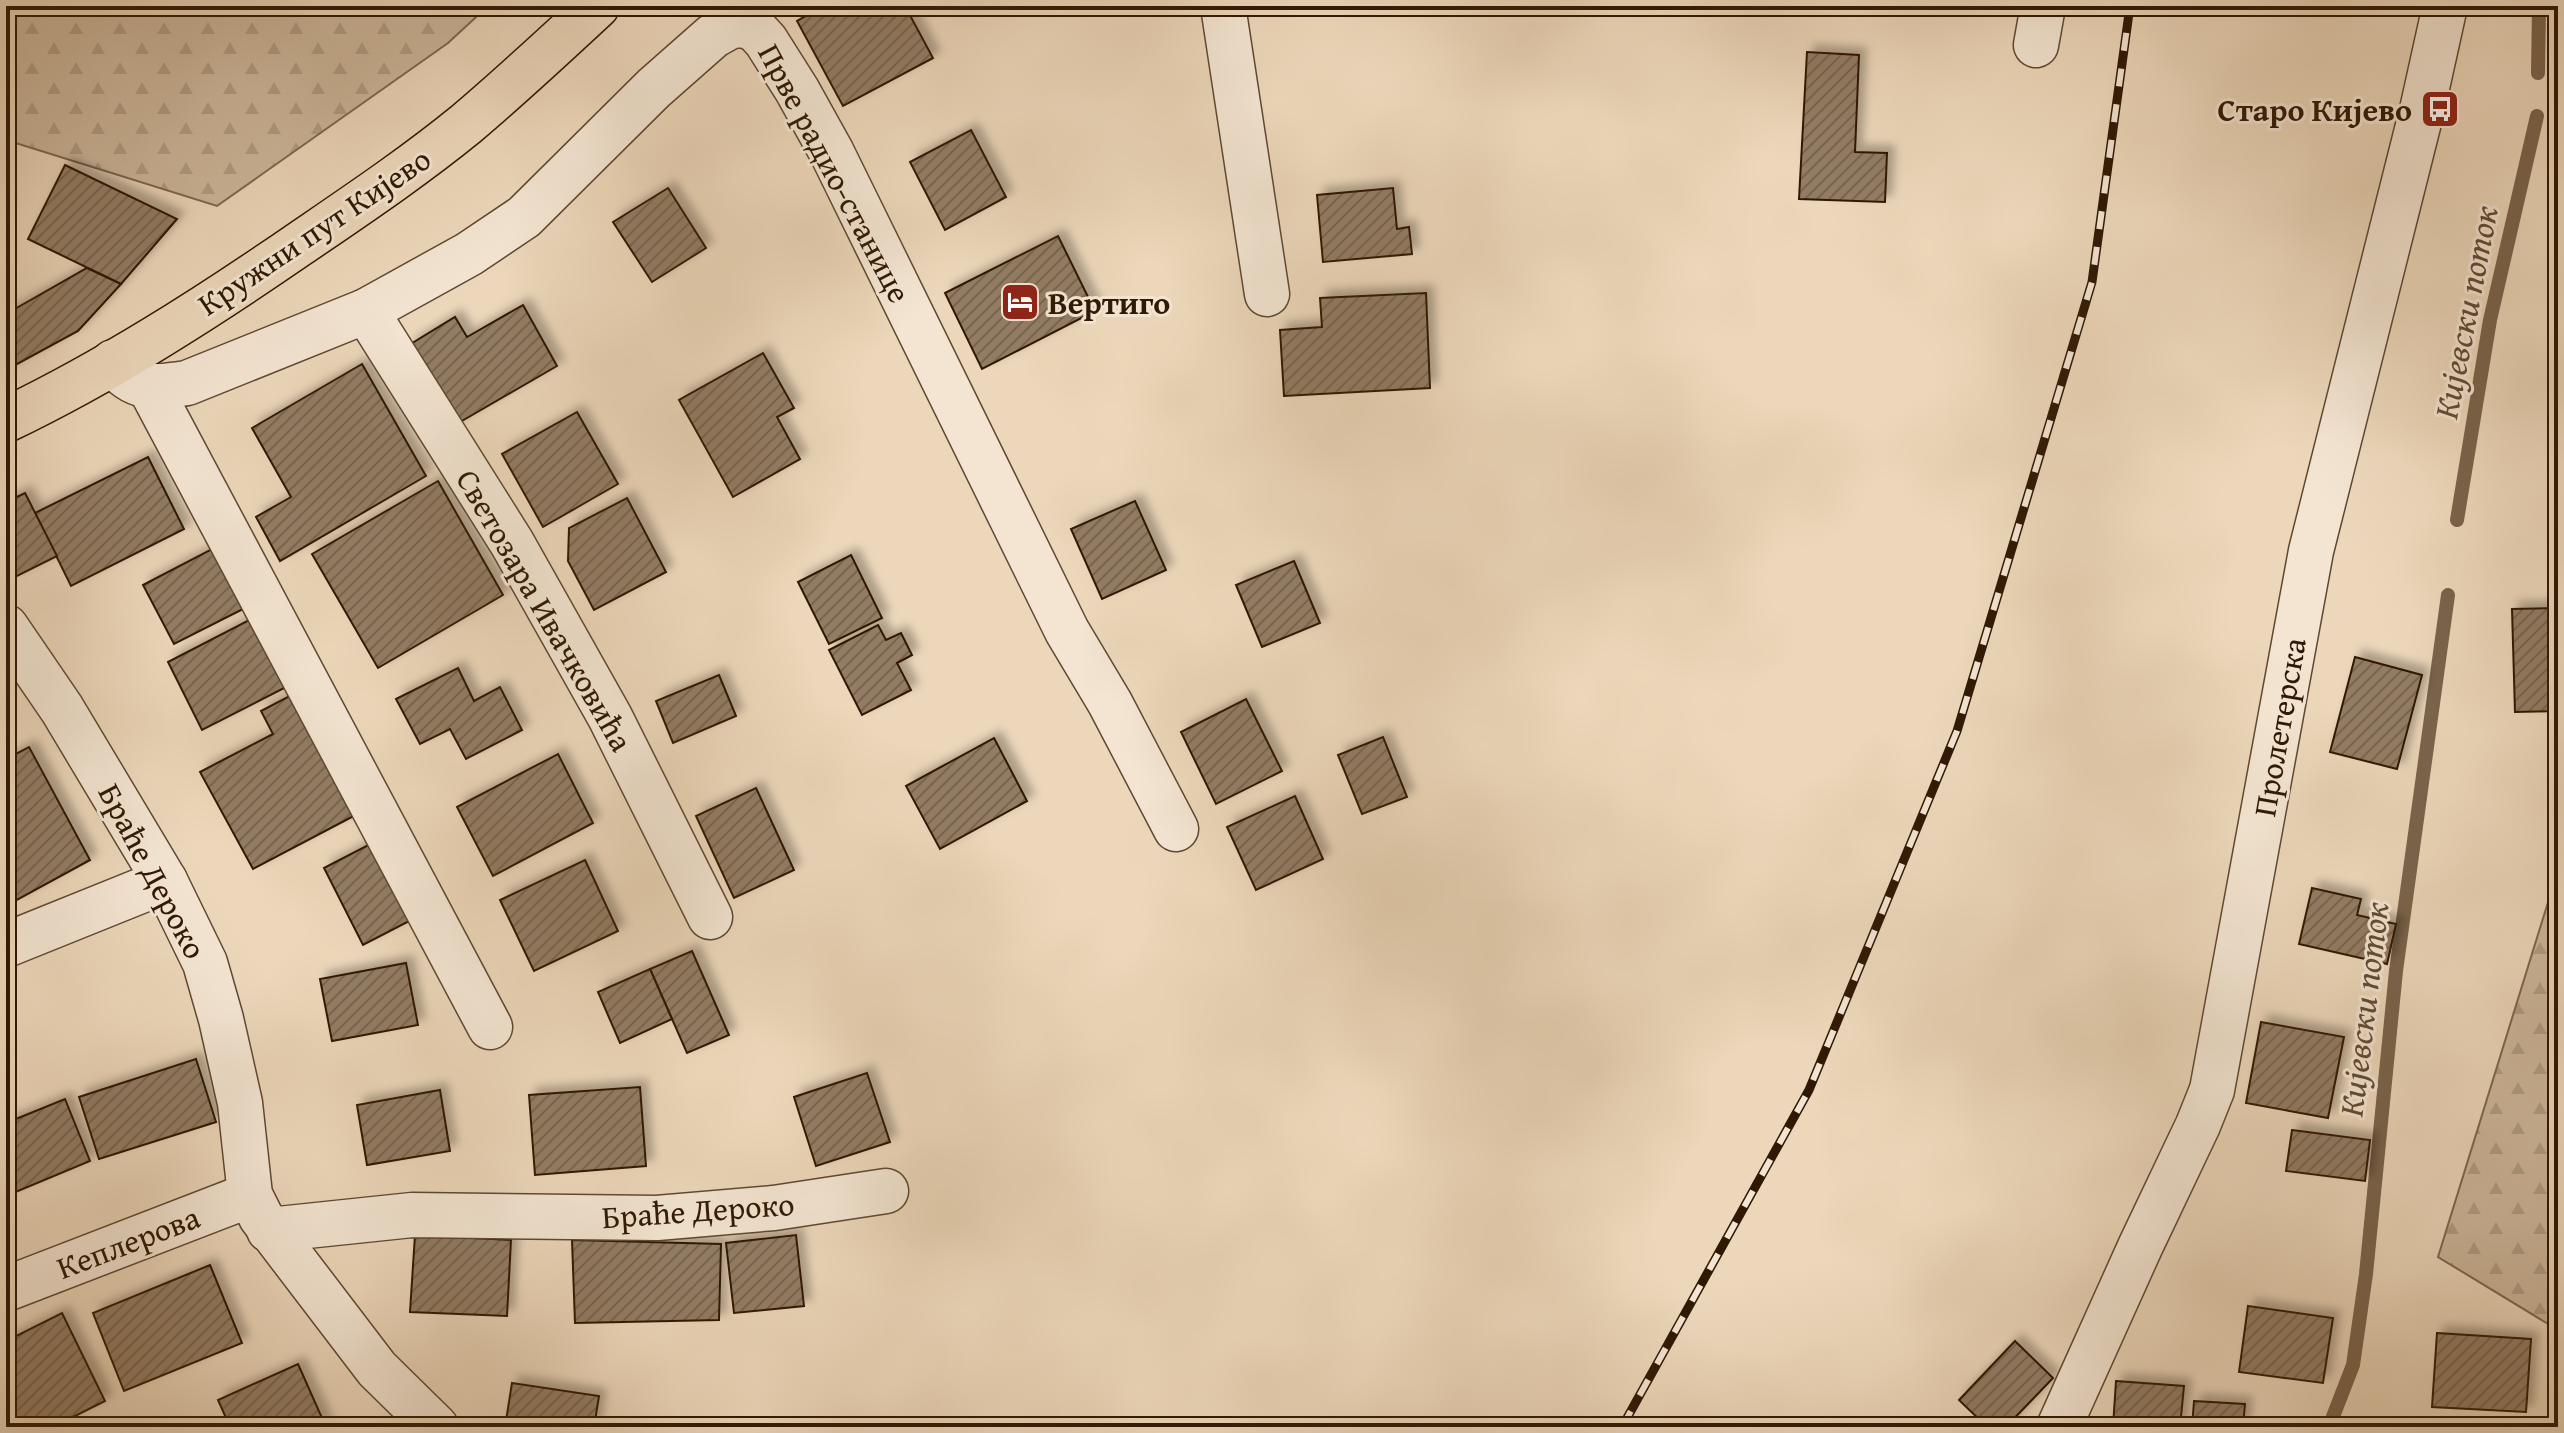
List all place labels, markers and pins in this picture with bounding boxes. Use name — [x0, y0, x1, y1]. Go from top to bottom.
place label: Старо Кијево — [2218, 86, 2412, 133]
bus stop icon: Старо Кијево — [2419, 88, 2461, 130]
place label: Вертиго — [1048, 279, 1170, 326]
hotel icon: Вертиго — [999, 281, 1041, 323]

